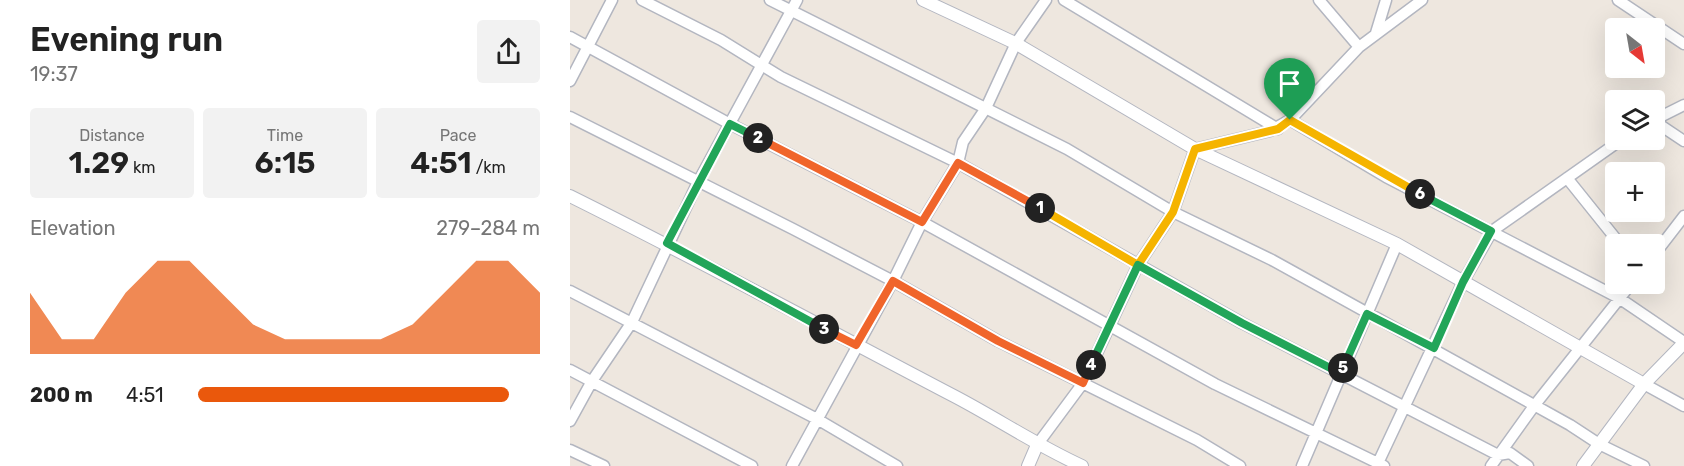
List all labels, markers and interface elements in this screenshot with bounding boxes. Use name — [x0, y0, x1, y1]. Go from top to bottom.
north arrow — [1605, 18, 1665, 78]
map controls — [1605, 18, 1665, 294]
text: Evening run — [30, 20, 223, 59]
button: share — [477, 20, 540, 83]
pin — [1264, 58, 1315, 120]
text: 19:37 — [30, 62, 78, 86]
icon: arrive — [1273, 67, 1306, 100]
button: layers — [1605, 90, 1665, 150]
pin: 2 — [743, 123, 773, 153]
text: Distance — [79, 126, 145, 145]
text: Time — [267, 126, 303, 145]
text: Pace — [440, 126, 476, 145]
text: 2 — [753, 128, 763, 147]
text: 1.29 — [69, 145, 129, 181]
text: 6:15 — [255, 145, 315, 181]
text: 4:51 — [410, 145, 472, 181]
text: km — [129, 158, 155, 177]
text: /km — [472, 158, 506, 177]
button: + — [1605, 162, 1665, 222]
pin: 6 — [1405, 179, 1435, 209]
text: 6 — [1415, 184, 1425, 203]
pin: 1 — [1025, 193, 1055, 223]
text: 1 — [1036, 198, 1044, 217]
text: Elevation — [30, 216, 116, 240]
text: 279–284 m — [436, 216, 540, 240]
button: − — [1605, 234, 1665, 294]
pin: 3 — [809, 314, 839, 344]
text: 3 — [819, 319, 829, 338]
pin: 4 — [1076, 350, 1106, 380]
pin: 5 — [1328, 353, 1358, 383]
text: 4 — [1086, 355, 1096, 374]
text: 5 — [1338, 358, 1348, 377]
text: 200 m — [30, 383, 93, 407]
text: 4:51 — [126, 383, 164, 407]

